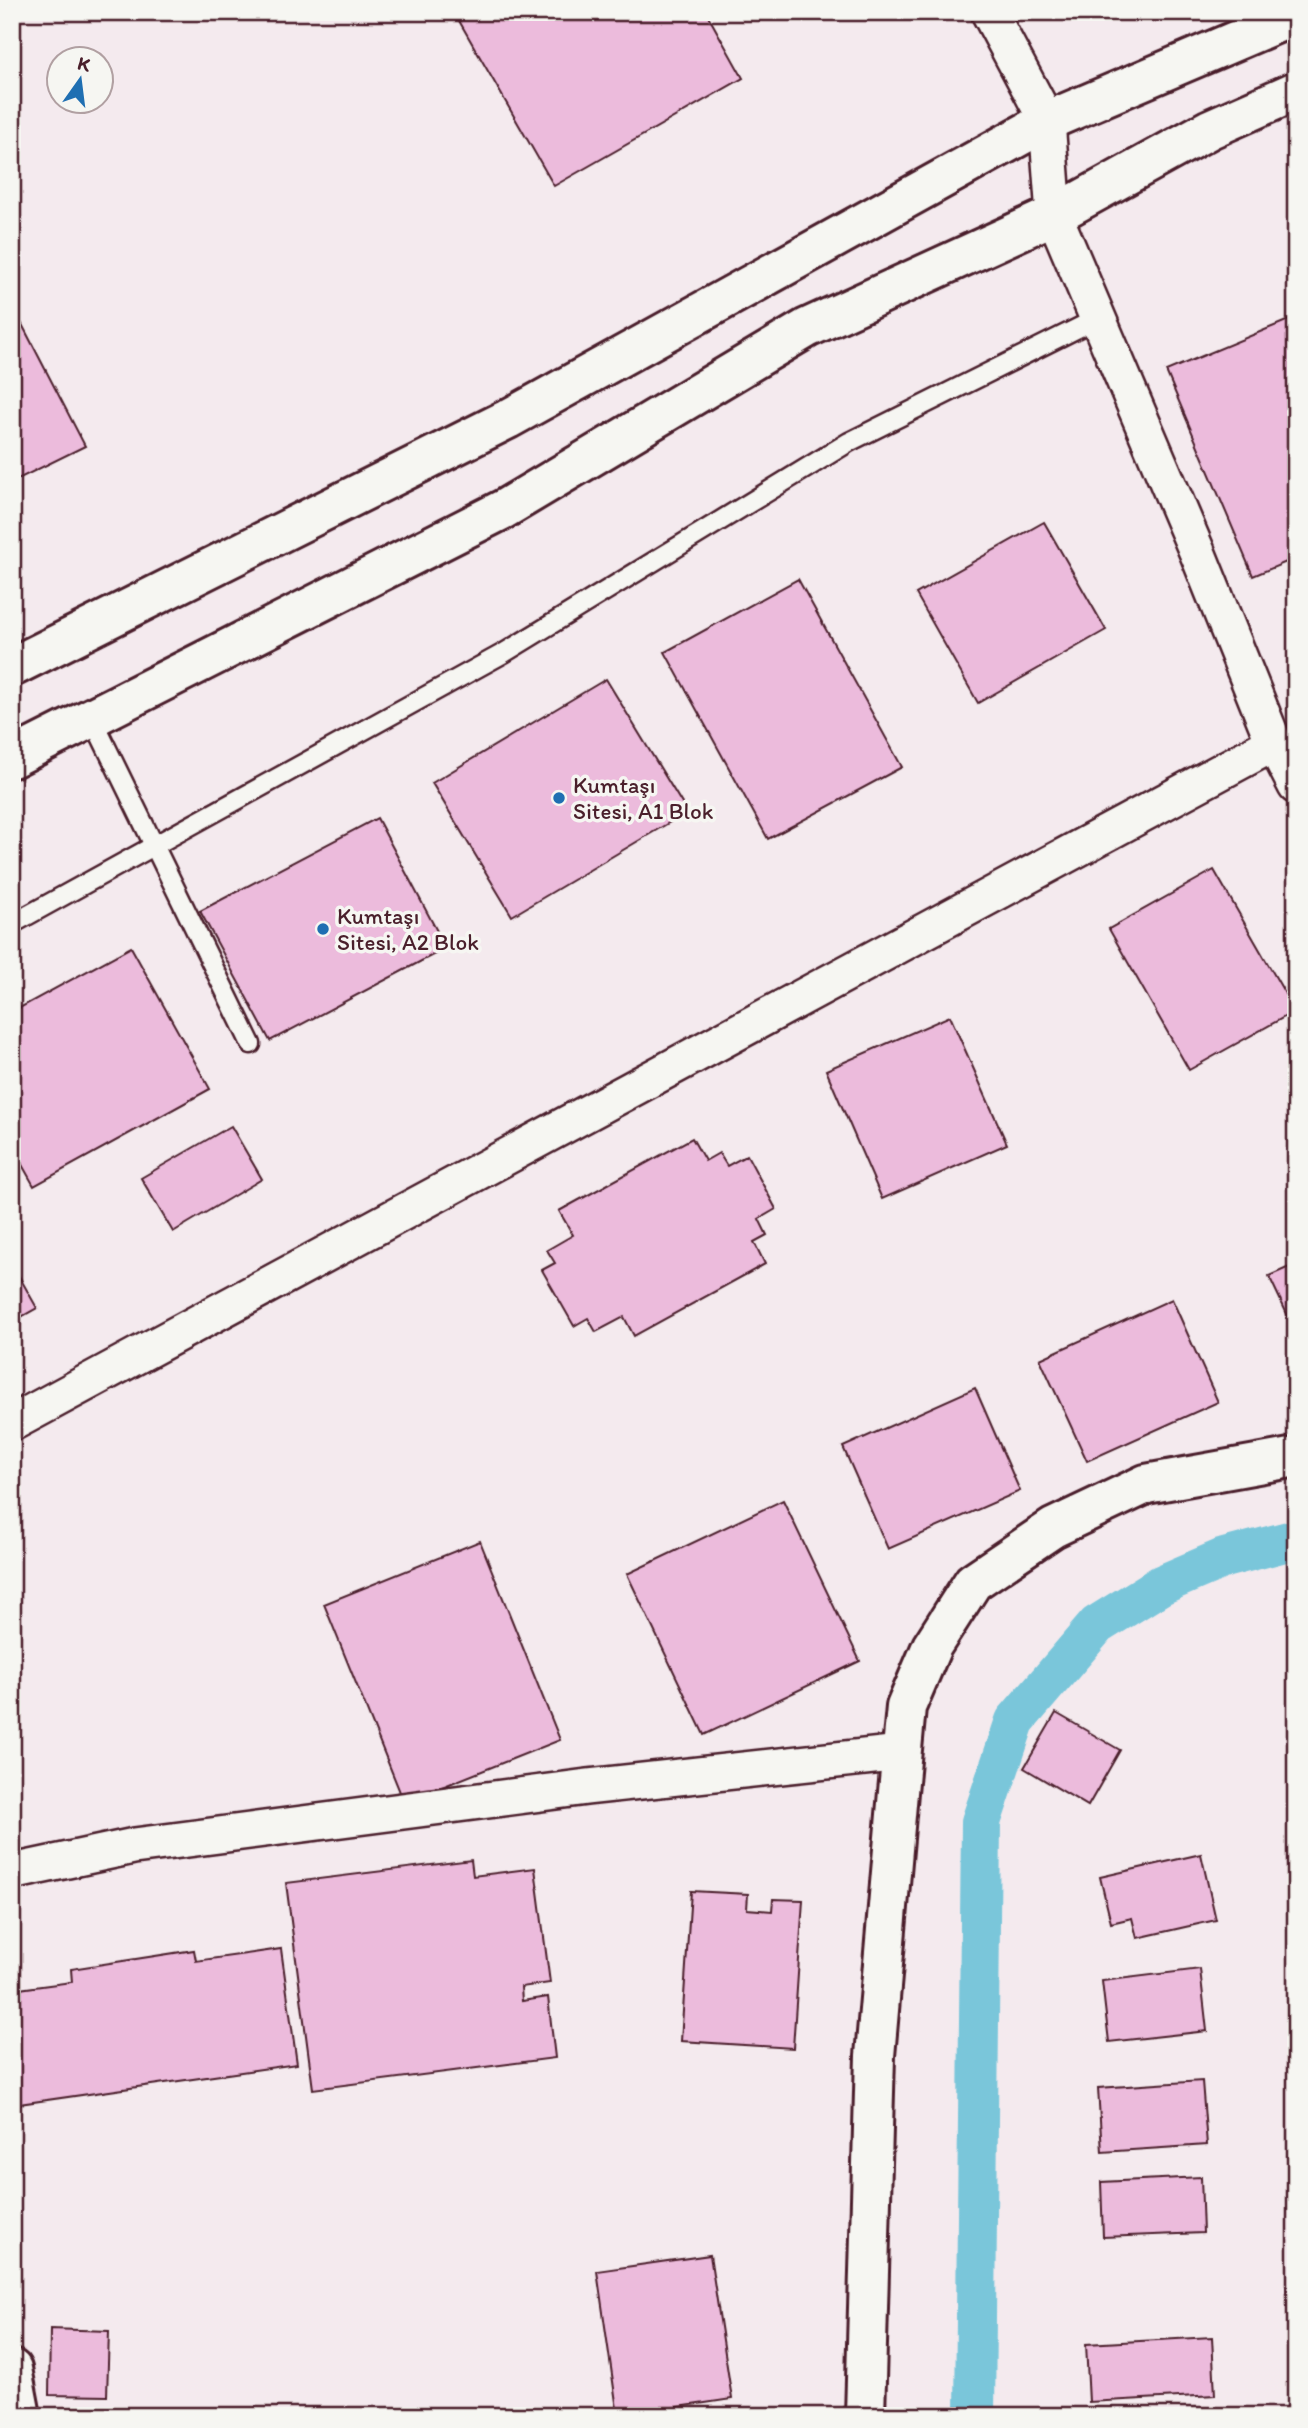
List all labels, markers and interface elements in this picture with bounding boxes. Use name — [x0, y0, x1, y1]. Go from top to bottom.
north arrow — [46, 46, 116, 116]
text: K — [75, 51, 93, 77]
place label: Kumtaşı Sitesi, A1 Blok — [573, 771, 714, 825]
marker: Kumtaşı Sitesi, A1 Blok — [551, 790, 567, 806]
place label: Kumtaşı Sitesi, A2 Blok — [337, 902, 479, 956]
marker: Kumtaşı Sitesi, A2 Blok — [315, 921, 331, 937]

